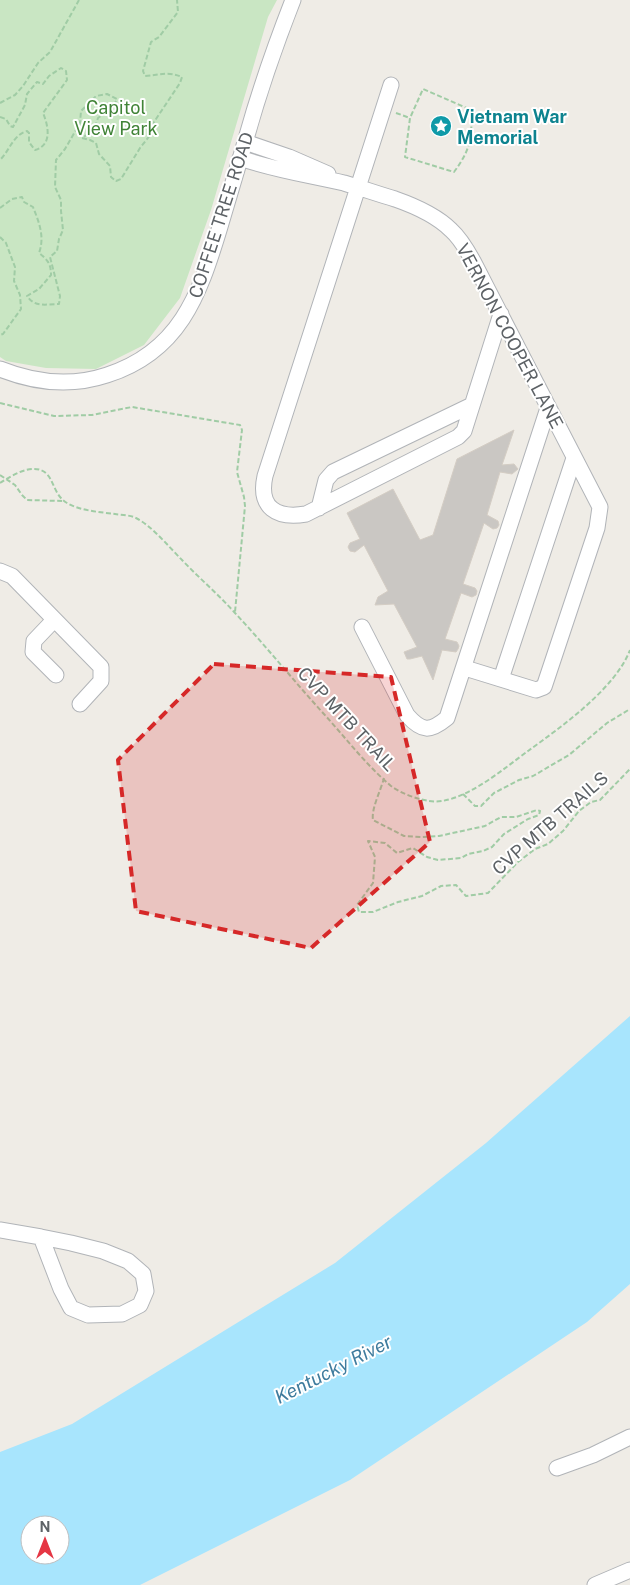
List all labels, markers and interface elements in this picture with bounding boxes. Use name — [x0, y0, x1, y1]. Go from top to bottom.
park label: Capitol View Park — [74, 97, 158, 139]
place label: Vietnam War Memorial — [457, 106, 567, 148]
place icon: Vietnam War Memorial — [429, 114, 453, 138]
street label: COFFEE TREE ROAD — [184, 129, 258, 301]
street label: VERNON COOPER LANE — [452, 240, 568, 432]
street label: CVP MTB TRAIL — [293, 663, 401, 775]
street label: CVP MTB TRAILS — [488, 767, 612, 879]
water label: Kentucky River — [271, 1330, 396, 1408]
north arrow — [20, 1515, 70, 1565]
text: N — [40, 1519, 50, 1535]

